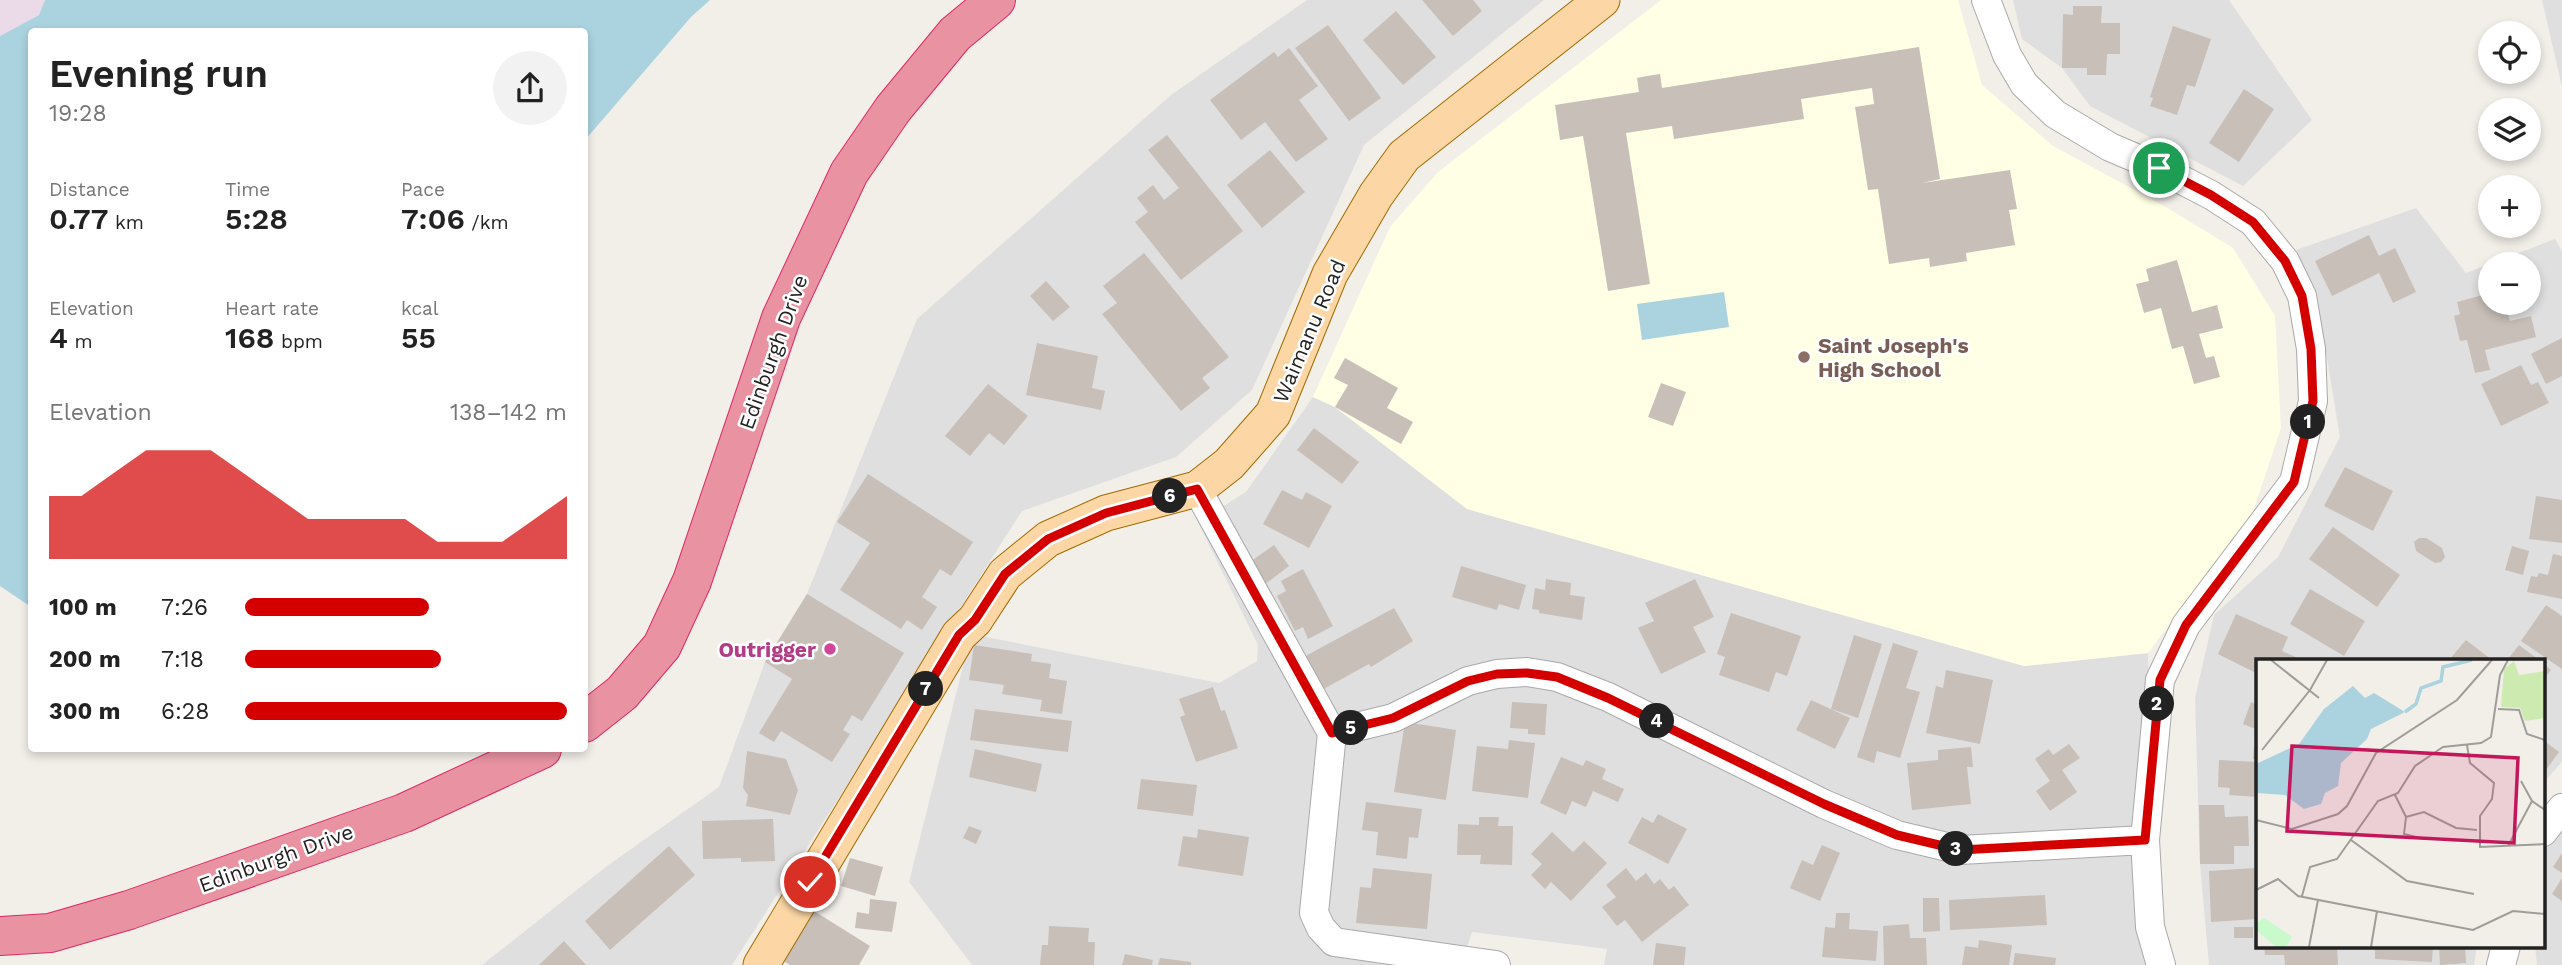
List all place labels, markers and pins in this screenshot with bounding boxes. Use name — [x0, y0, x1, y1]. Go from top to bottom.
pin — [2129, 138, 2189, 198]
place label: Saint Joseph's High School — [1818, 333, 1969, 382]
marker: Saint Joseph's High School — [1796, 349, 1812, 365]
pin: 1 — [2290, 404, 2326, 440]
pin: 6 — [1152, 478, 1188, 514]
place label: Outrigger — [718, 637, 816, 662]
marker: Outrigger — [822, 641, 838, 657]
pin: 7 — [908, 672, 944, 706]
pin: 2 — [2140, 686, 2174, 722]
pin: 4 — [1640, 704, 1674, 738]
pin: 5 — [1334, 710, 1368, 746]
pin: 3 — [1938, 832, 1974, 866]
pin — [780, 852, 840, 912]

